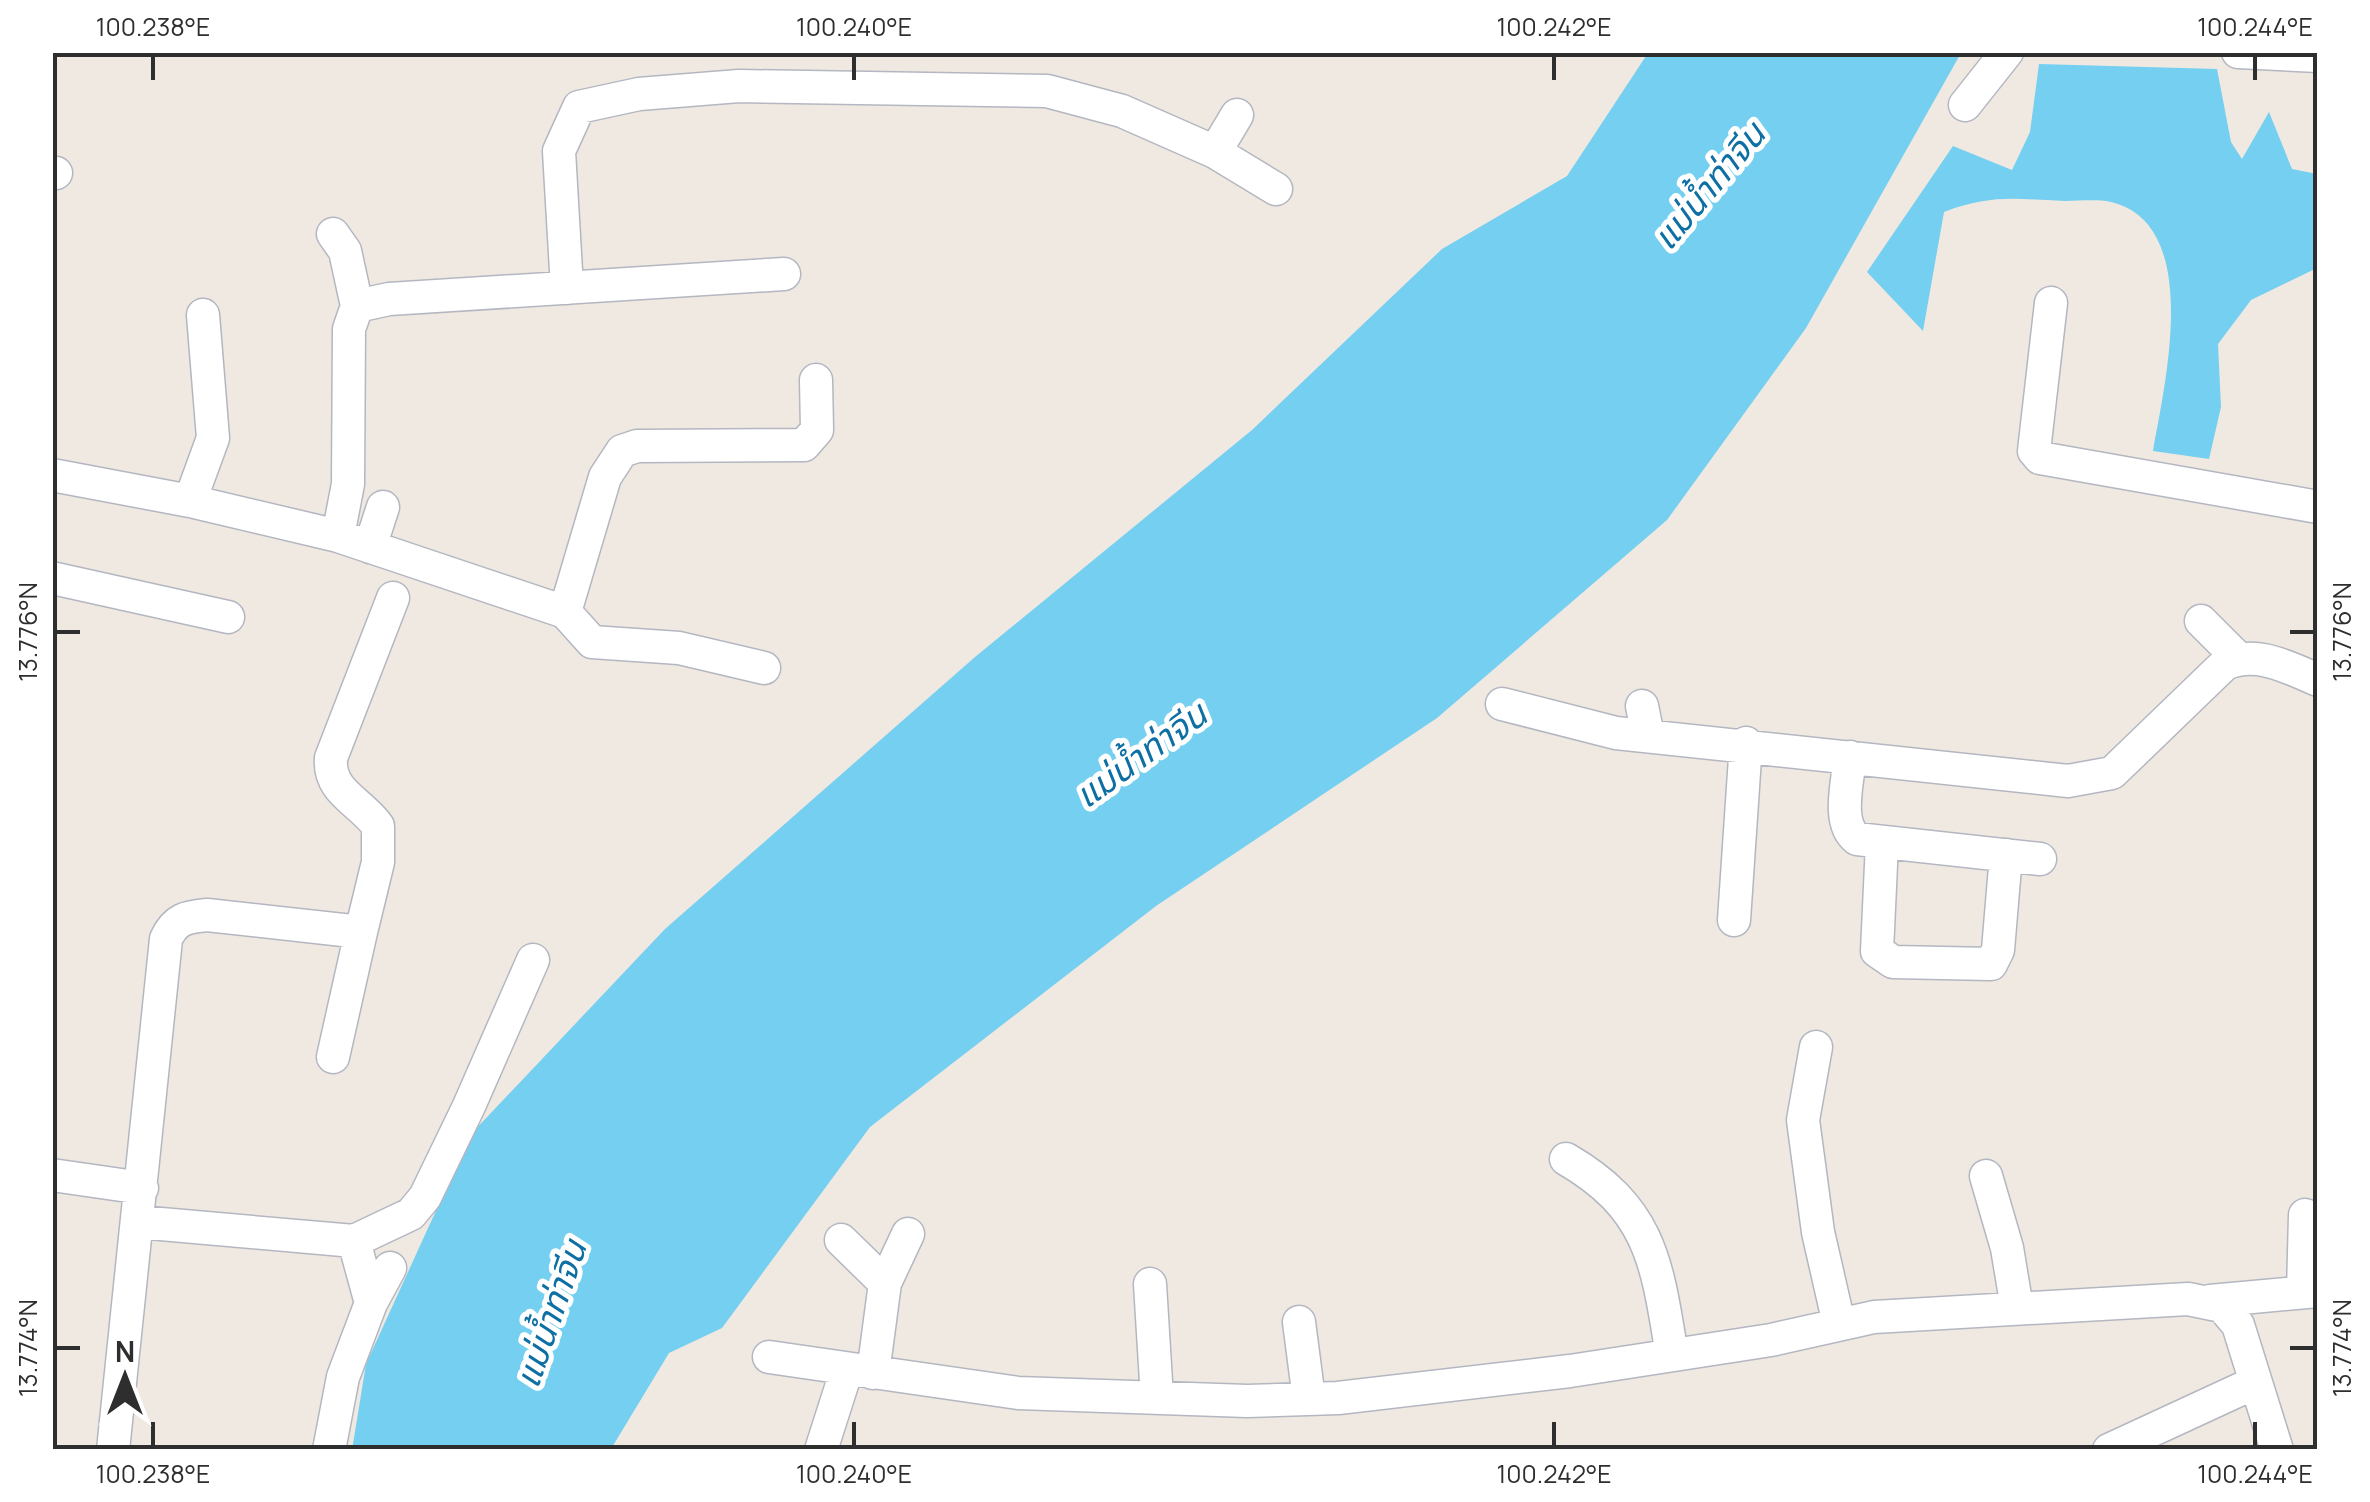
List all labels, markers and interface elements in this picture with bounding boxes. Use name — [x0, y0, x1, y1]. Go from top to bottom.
text: 100.238°E — [96, 9, 210, 44]
text: 100.240°E — [796, 9, 912, 44]
text: 100.242°E — [1497, 9, 1611, 44]
text: 100.244°E — [2197, 9, 2313, 44]
water label: แม่น้ำท่าจีน — [1641, 110, 1777, 259]
text: 13.776°N — [10, 582, 45, 682]
text: 13.776°N — [2324, 582, 2359, 682]
water label: แม่น้ำท่าจีน — [1065, 688, 1218, 818]
water label: แม่น้ำท่าจีน — [503, 1231, 598, 1394]
text: 13.774°N — [10, 1299, 45, 1397]
text: 13.774°N — [2324, 1299, 2359, 1397]
north arrow — [75, 1327, 175, 1427]
text: N — [115, 1332, 135, 1370]
text: 100.238°E — [96, 1456, 210, 1491]
text: 100.240°E — [796, 1456, 912, 1491]
text: 100.242°E — [1497, 1456, 1611, 1491]
text: 100.244°E — [2197, 1456, 2313, 1491]

